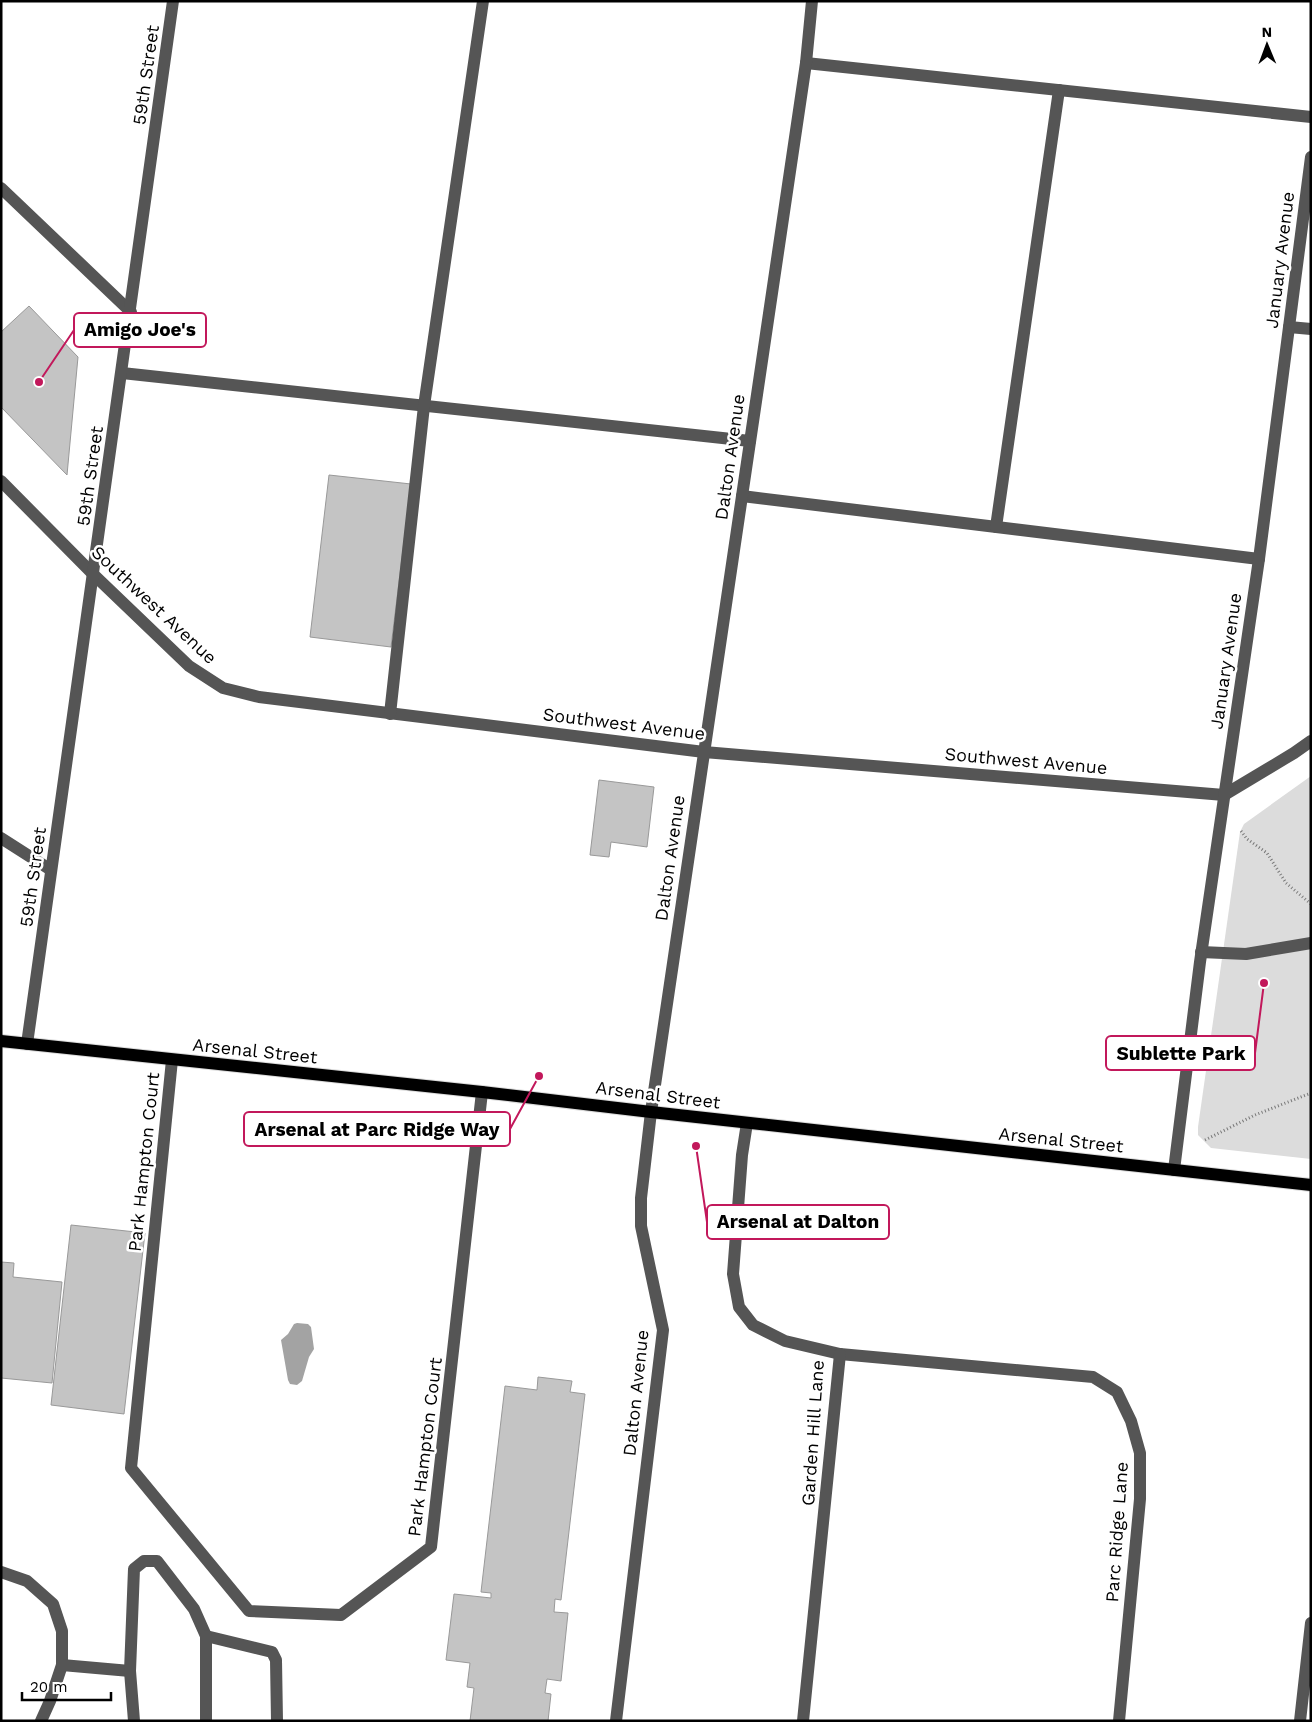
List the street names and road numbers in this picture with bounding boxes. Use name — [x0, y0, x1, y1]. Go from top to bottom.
street label: 59th Street — [128, 23, 163, 126]
street label: January Avenue — [1261, 190, 1298, 330]
street label: Dalton Avenue — [710, 393, 749, 521]
street label: 59th Street — [72, 424, 107, 527]
street label: Southwest Avenue — [87, 541, 221, 668]
street label: January Avenue — [1206, 591, 1245, 731]
street label: Southwest Avenue — [542, 703, 706, 744]
street label: Southwest Avenue — [944, 743, 1108, 778]
street label: Dalton Avenue — [650, 794, 689, 922]
street label: 59th Street — [15, 825, 50, 928]
street label: Arsenal Street — [192, 1034, 319, 1068]
street label: Park Hampton Court — [124, 1071, 163, 1253]
street label: Arsenal Street — [595, 1076, 722, 1113]
street label: Arsenal Street — [998, 1123, 1125, 1157]
street label: Dalton Avenue — [618, 1329, 653, 1457]
street label: Park Hampton Court — [403, 1356, 446, 1538]
street label: Garden Hill Lane — [797, 1359, 828, 1507]
street label: Parc Ridge Lane — [1101, 1461, 1132, 1603]

